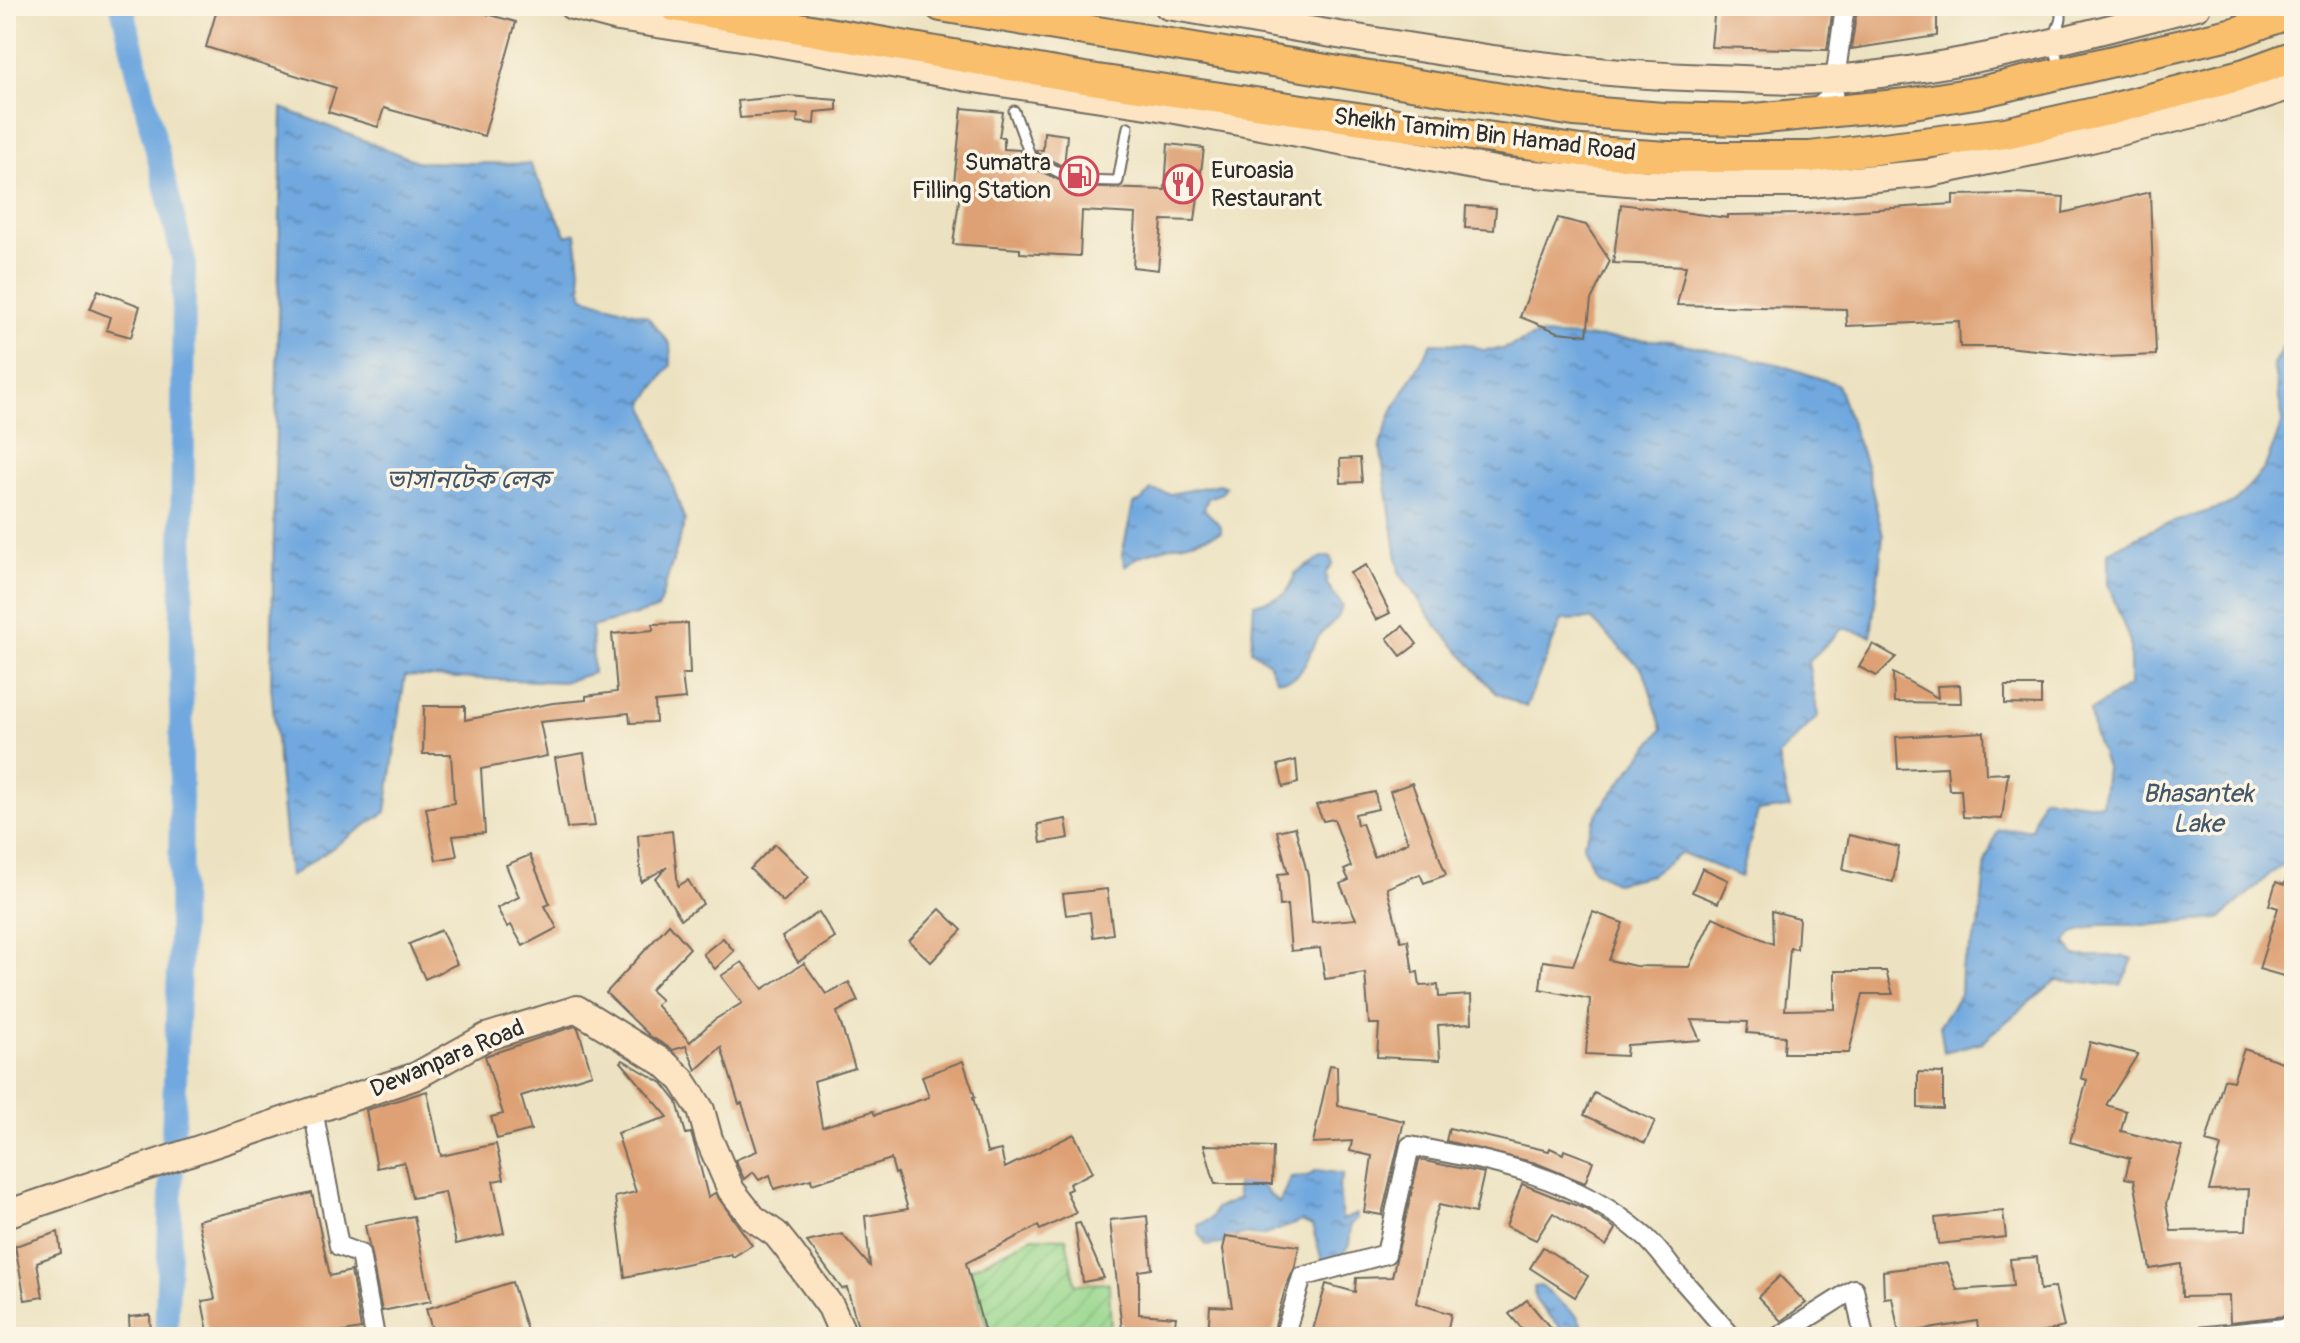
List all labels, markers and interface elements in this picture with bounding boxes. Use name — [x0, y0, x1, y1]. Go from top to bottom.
street label: Sheikh Tamim Bin Hamad Road — [1332, 102, 1638, 167]
place label: Sumatra Filling Station — [912, 148, 1051, 205]
fuel station icon: Sumatra Filling Station — [1058, 155, 1100, 197]
place label: Euroasia Restaurant — [1211, 156, 1322, 213]
restaurant icon: Euroasia Restaurant — [1162, 163, 1204, 205]
water label: ভাসানটেক লেক — [386, 464, 555, 496]
water label: Bhasantek Lake — [2143, 778, 2255, 840]
street label: Dewanpara Road — [366, 1013, 528, 1104]

